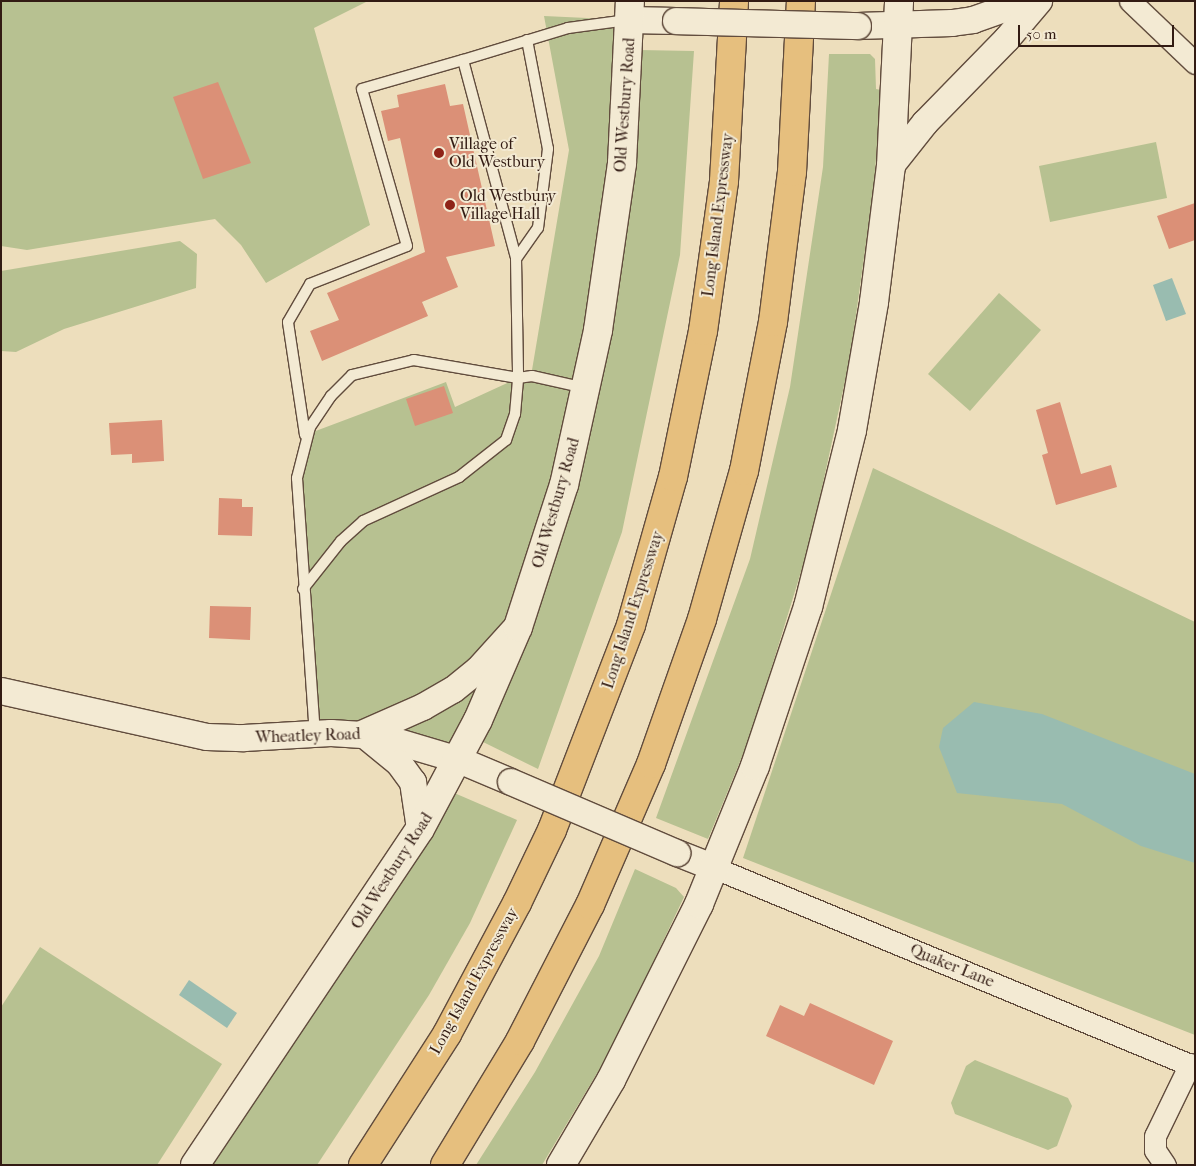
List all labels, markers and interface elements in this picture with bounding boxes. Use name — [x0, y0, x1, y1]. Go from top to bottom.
scale bar — [1021, 15, 1177, 47]
text: 50 m — [1026, 25, 1056, 43]
street label: Old Westbury Road — [611, 37, 639, 173]
street label: Long Island Expressway — [698, 132, 738, 298]
place label: Village of Old Westbury — [449, 134, 545, 172]
marker: Village of Old Westbury — [433, 147, 445, 159]
place label: Old Westbury Village Hall — [460, 186, 556, 224]
marker: Old Westbury Village Hall — [444, 199, 456, 211]
street label: Old Westbury Road — [528, 435, 584, 571]
street label: Long Island Expressway — [598, 529, 668, 691]
street label: Wheatley Road — [255, 725, 361, 747]
street label: Old Westbury Road — [347, 809, 437, 933]
street label: Long Island Expressway — [426, 904, 522, 1058]
street label: Quaker Lane — [907, 940, 997, 992]

